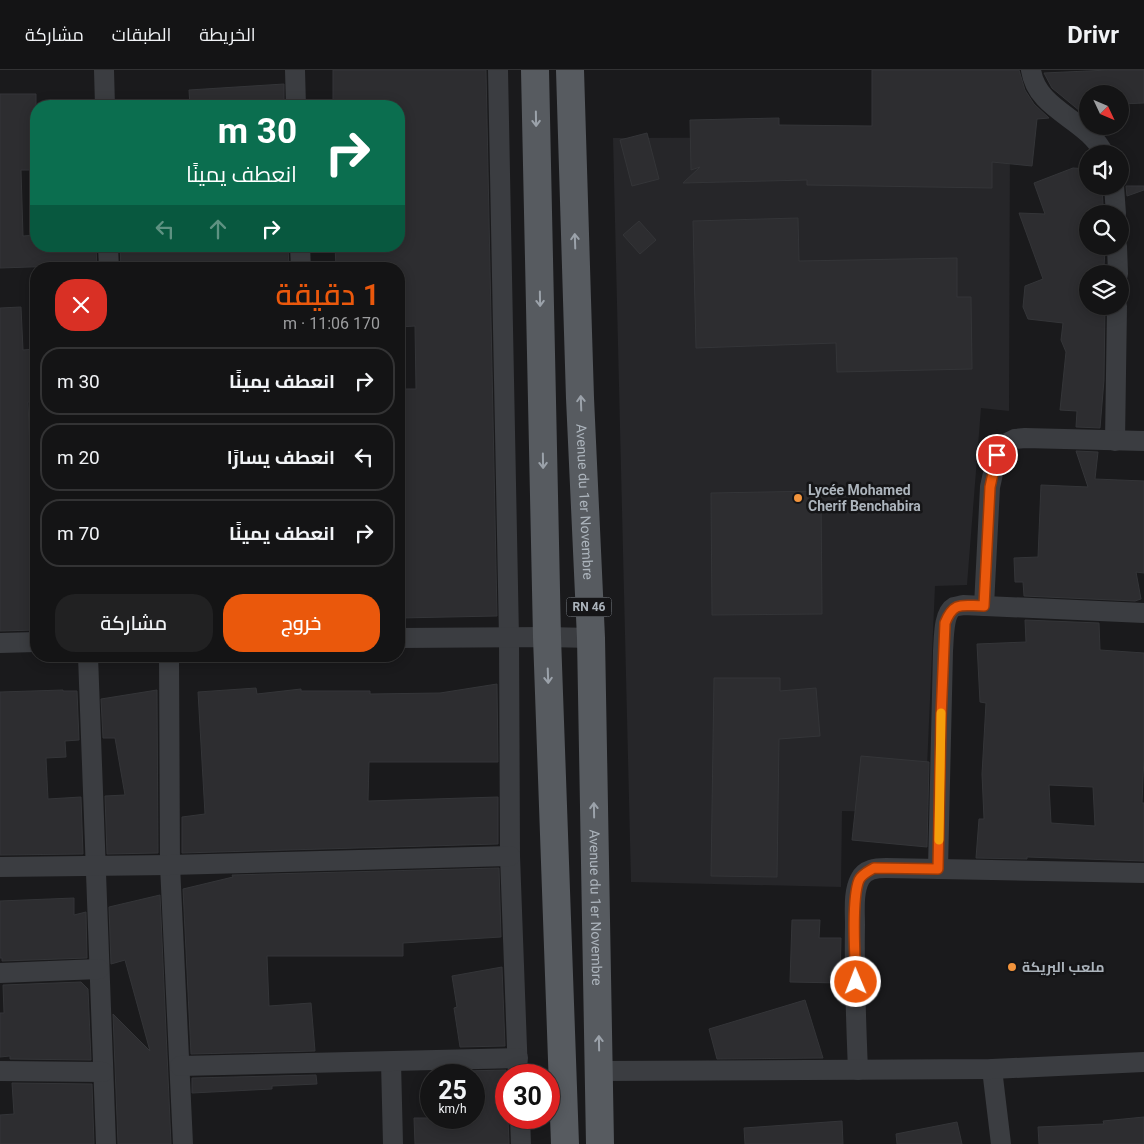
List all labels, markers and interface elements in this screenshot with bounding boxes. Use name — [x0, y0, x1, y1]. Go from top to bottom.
text: Drivr — [1067, 21, 1119, 49]
text: مشاركة — [25, 24, 84, 45]
text: الطبقات — [112, 24, 171, 45]
text: الخريطة — [199, 24, 256, 45]
north arrow — [1079, 85, 1129, 135]
map controls — [1079, 85, 1129, 315]
one-way arrow — [532, 110, 541, 126]
text: 30 m — [218, 111, 297, 152]
icon: right — [315, 120, 380, 185]
button: sound — [1079, 145, 1129, 195]
text: انعطف يمينًا — [186, 162, 297, 187]
button: search — [1079, 205, 1129, 255]
icon: left — [151, 215, 179, 243]
icon: ahead — [204, 215, 232, 243]
icon: right — [257, 215, 285, 243]
one-way arrow — [571, 233, 580, 249]
button: layers — [1079, 265, 1129, 315]
text: 1 دقيقة — [276, 277, 380, 312]
button: close — [55, 279, 107, 331]
one-way arrow — [535, 290, 545, 306]
text: 170 m · 11:06 — [283, 314, 380, 333]
icon: right — [350, 367, 378, 395]
text: 30 m — [57, 370, 100, 393]
text: انعطف يمينًا — [229, 370, 335, 393]
one-way arrow — [576, 395, 585, 411]
street label: Avenue du 1er Novembre — [573, 423, 596, 580]
pin — [976, 434, 1018, 476]
icon: arrive — [983, 441, 1011, 469]
icon: left — [350, 443, 378, 471]
text: 20 m — [57, 446, 100, 469]
text: انعطف يسارًا — [227, 446, 335, 469]
one-way arrow — [538, 452, 548, 469]
place label: Lycée Mohamed Cherif Benchabira — [808, 482, 921, 514]
marker: Lycée Mohamed Cherif Benchabira — [792, 492, 804, 504]
icon: right — [350, 519, 378, 547]
text: 70 m — [57, 522, 100, 545]
text: انعطف يمينًا — [229, 522, 335, 545]
button: مشاركة — [55, 594, 213, 652]
button: خروج — [223, 594, 380, 652]
road number: RN 46 — [566, 598, 612, 616]
one-way arrow — [544, 668, 553, 684]
one-way arrow — [589, 803, 599, 819]
street label: Avenue du 1er Novembre — [586, 829, 605, 986]
position arrow — [829, 955, 881, 1007]
place label: ملعب البريكة — [1022, 959, 1105, 976]
marker: ملعب البريكة — [1006, 961, 1018, 973]
one-way arrow — [594, 1035, 604, 1052]
speed limit sign: 30 — [495, 1064, 560, 1129]
text: 25 — [438, 1076, 467, 1105]
text: km/h — [438, 1102, 467, 1116]

